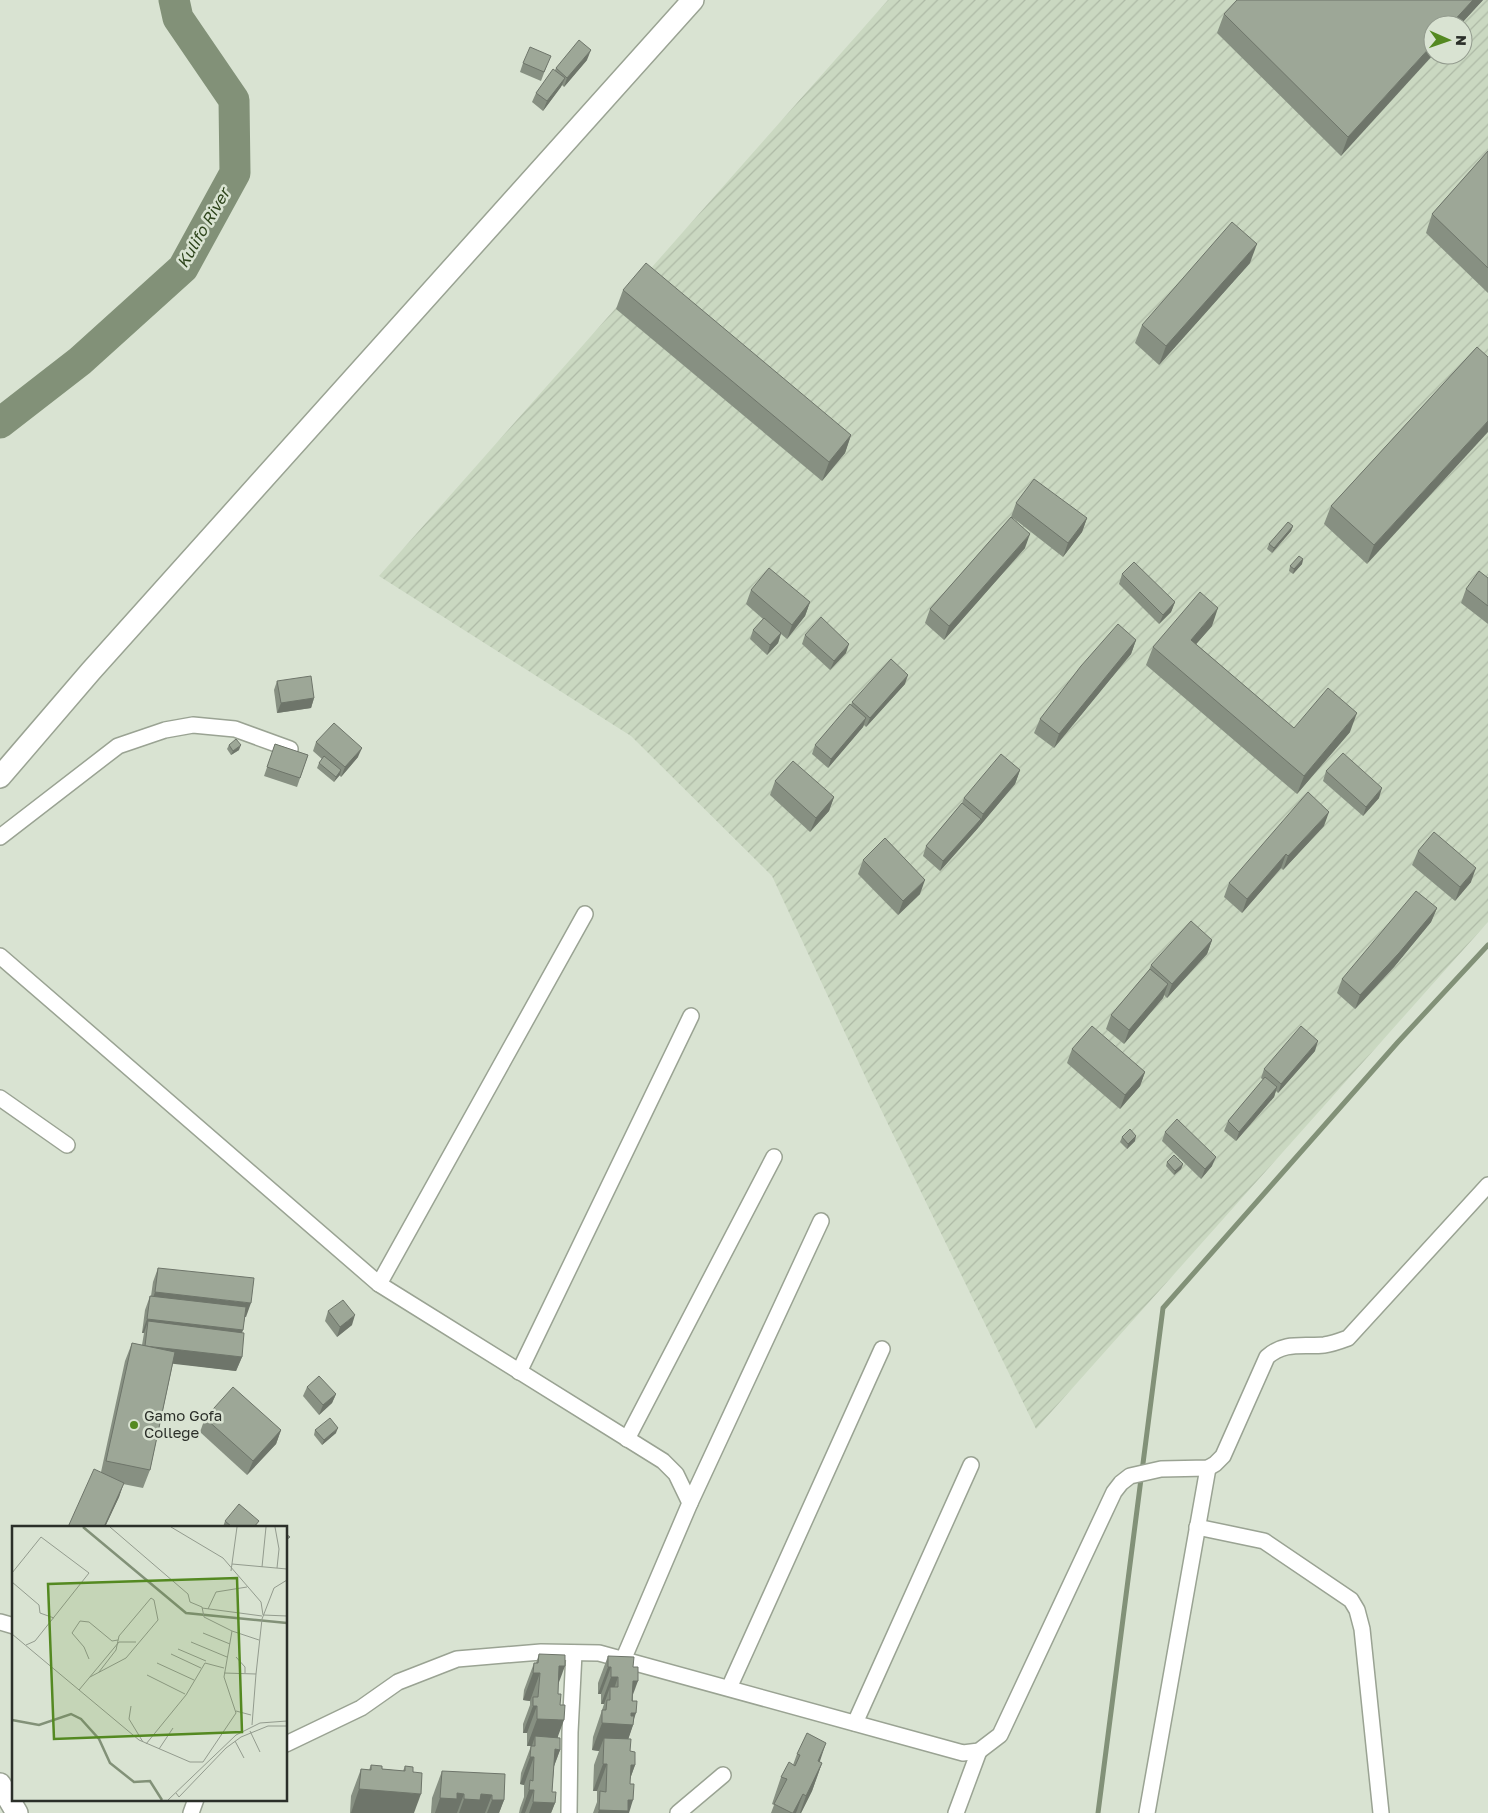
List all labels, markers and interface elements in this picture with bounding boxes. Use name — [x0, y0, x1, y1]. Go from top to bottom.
north arrow — [1423, 15, 1473, 65]
text: N — [1453, 35, 1470, 46]
water label: Kulifo River — [172, 182, 235, 271]
place label: Gamo Gofa College — [144, 1406, 222, 1441]
marker: Gamo Gofa College — [128, 1419, 140, 1431]
inset map — [12, 1526, 288, 1800]

